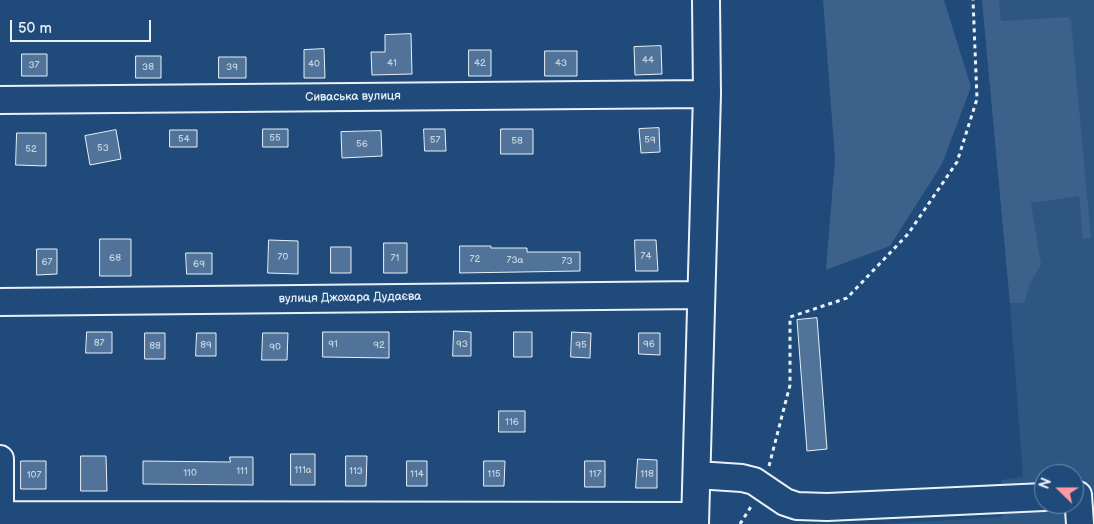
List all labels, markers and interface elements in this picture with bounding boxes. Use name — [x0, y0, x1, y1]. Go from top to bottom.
scale bar — [12, 10, 154, 42]
text: 50 m — [18, 19, 52, 38]
house number: 44 — [642, 54, 654, 66]
house number: 41 — [387, 57, 397, 69]
house number: 42 — [474, 57, 486, 69]
house number: 43 — [555, 57, 567, 69]
house number: 40 — [308, 58, 320, 70]
house number: 37 — [28, 59, 40, 71]
house number: 38 — [142, 61, 154, 73]
house number: 39 — [226, 61, 238, 73]
street label: Сиваська вулиця — [305, 89, 401, 105]
house number: 55 — [269, 132, 281, 144]
house number: 54 — [178, 133, 190, 145]
house number: 57 — [430, 134, 440, 146]
house number: 59 — [644, 134, 656, 146]
house number: 58 — [511, 135, 523, 147]
house number: 56 — [356, 138, 368, 150]
house number: 53 — [97, 142, 109, 154]
house number: 52 — [25, 143, 37, 155]
house number: 74 — [640, 250, 652, 262]
house number: 70 — [278, 251, 288, 263]
house number: 68 — [109, 252, 121, 264]
house number: 71 — [391, 252, 399, 264]
house number: 72 — [470, 253, 480, 265]
house number: 73а — [507, 254, 523, 266]
house number: 73 — [561, 255, 573, 267]
house number: 67 — [41, 256, 53, 268]
house number: 69 — [193, 258, 205, 270]
street label: вулиця Джохара Дудаєва — [279, 290, 421, 306]
house number: 87 — [94, 337, 104, 349]
house number: 91 — [328, 338, 338, 350]
house number: 93 — [456, 338, 468, 350]
house number: 96 — [643, 338, 655, 350]
house number: 89 — [200, 339, 212, 351]
house number: 92 — [373, 339, 385, 351]
house number: 95 — [575, 339, 587, 351]
house number: 88 — [149, 340, 161, 352]
house number: 90 — [269, 341, 281, 353]
house number: 116 — [505, 416, 519, 428]
house number: 111а — [294, 464, 312, 476]
north arrow — [1034, 464, 1084, 514]
house number: 111 — [236, 465, 248, 477]
house number: 113 — [349, 465, 363, 477]
house number: 110 — [183, 467, 197, 479]
house number: 114 — [410, 468, 424, 480]
house number: 115 — [487, 468, 501, 480]
house number: 117 — [589, 468, 601, 480]
house number: 118 — [640, 468, 654, 480]
house number: 107 — [27, 469, 41, 481]
text: N — [1036, 476, 1055, 492]

